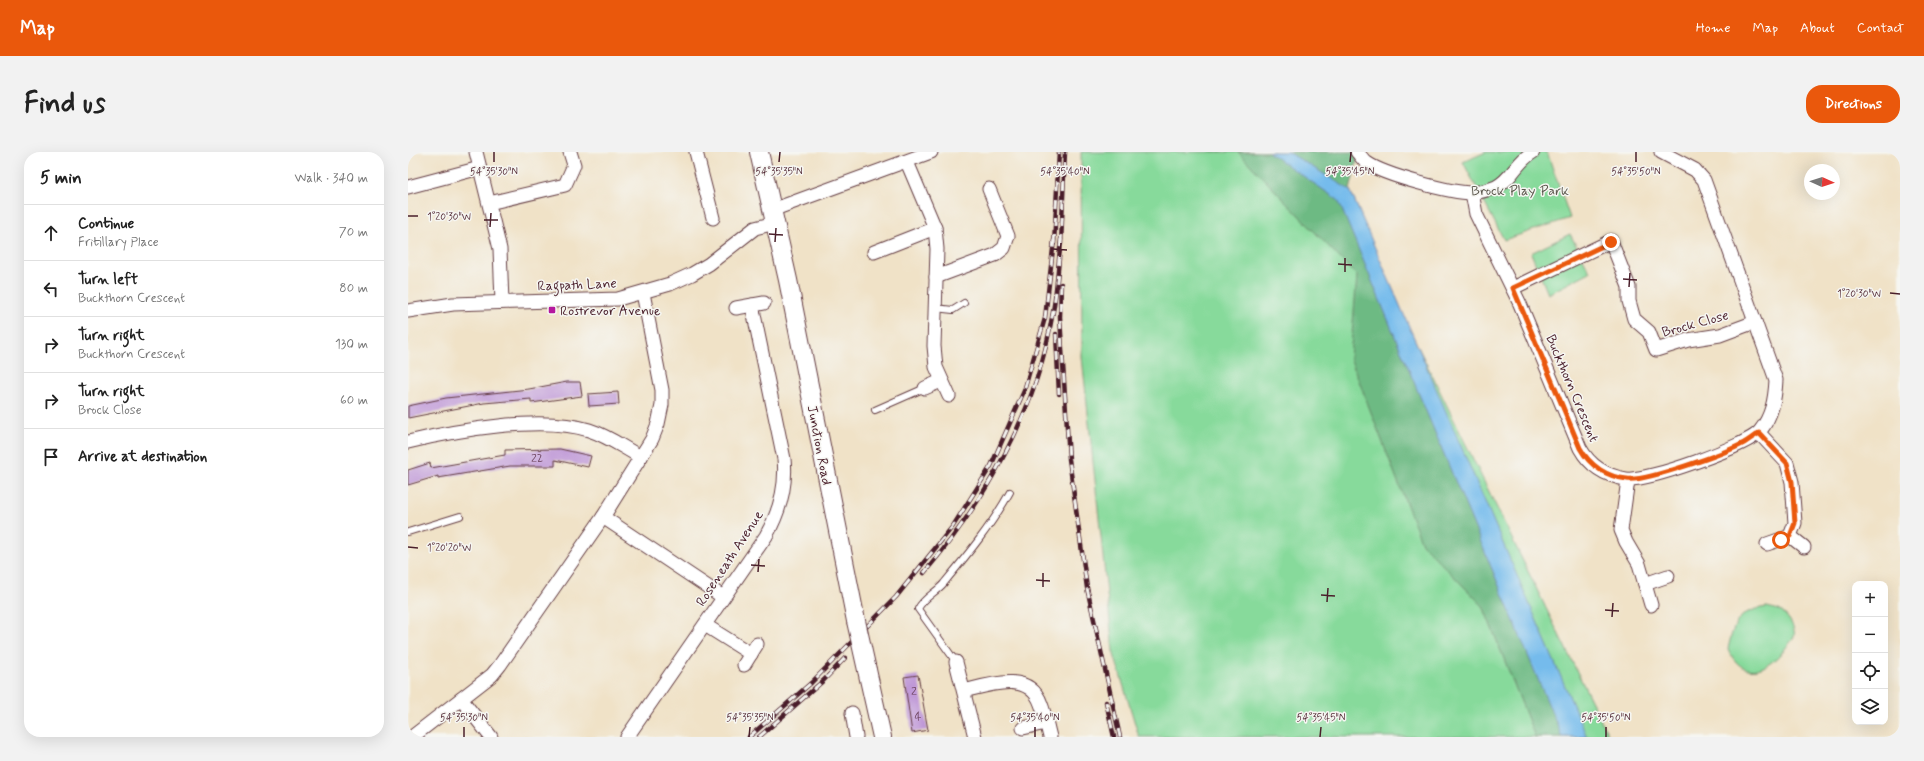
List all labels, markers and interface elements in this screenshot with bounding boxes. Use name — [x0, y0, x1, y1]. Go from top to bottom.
text: Map — [20, 16, 55, 41]
text: Home — [1696, 19, 1730, 37]
text: Map — [1752, 19, 1778, 37]
text: About — [1800, 19, 1835, 37]
text: Contact — [1857, 19, 1904, 37]
button: Directions — [1806, 85, 1900, 123]
text: Find us — [24, 86, 105, 123]
north arrow — [1804, 164, 1840, 200]
text: 54°35'30"N — [470, 165, 518, 179]
text: 54°35'35"N — [755, 165, 803, 179]
text: 54°35'40"N — [1040, 165, 1090, 179]
text: 54°35'45"N — [1326, 165, 1375, 179]
text: 54°35'50"N — [1611, 165, 1661, 179]
text: 5 min — [40, 167, 82, 189]
text: Walk · 340 m — [294, 170, 368, 187]
park label: Brock Play Park — [1471, 182, 1569, 200]
text: 1°20'30"W — [427, 210, 471, 224]
text: Continue — [78, 214, 134, 234]
icon: ahead — [40, 222, 62, 244]
text: 70 m — [339, 224, 368, 241]
route end — [1602, 233, 1620, 251]
text: Fritillary Place — [78, 234, 159, 251]
text: Turn left — [78, 270, 138, 290]
street label: Ragpath Lane — [537, 275, 617, 297]
icon: left — [40, 278, 62, 300]
text: 80 m — [339, 280, 368, 297]
text: 1°20'30"W — [1837, 287, 1881, 301]
text: Buckthorn Crescent — [78, 290, 185, 307]
place label: Rostrevor Avenue — [560, 302, 661, 320]
marker: Rostrevor Avenue — [547, 305, 557, 315]
street label: Brock Close — [1660, 306, 1731, 342]
text: Turn right — [78, 326, 145, 346]
street label: Buckthorn Crescent — [1541, 332, 1603, 445]
icon: right — [40, 334, 62, 356]
text: 130 m — [335, 336, 368, 353]
text: Buckthorn Crescent — [78, 346, 185, 363]
text: Turn right — [78, 382, 145, 402]
icon: right — [40, 390, 62, 412]
text: 60 m — [340, 392, 368, 409]
text: Brock Close — [78, 402, 142, 419]
street label: Junction Road — [802, 404, 836, 487]
icon: arrive — [40, 446, 62, 468]
text: Arrive at destination — [78, 447, 207, 467]
house number: 22 — [531, 451, 543, 467]
street label: Roseneath Avenue — [692, 507, 768, 610]
route start — [1772, 531, 1790, 549]
text: 1°20'20"W — [427, 541, 471, 555]
map controls — [1852, 581, 1888, 725]
button: + — [1852, 581, 1888, 617]
button: − — [1852, 617, 1888, 653]
button: locate — [1852, 653, 1888, 689]
house number: 2 — [911, 684, 917, 700]
button: layers — [1852, 689, 1888, 725]
house number: 4 — [915, 709, 922, 725]
text: 54°35'30"N — [440, 711, 488, 725]
text: 54°35'35"N — [726, 711, 774, 725]
text: 54°35'40"N — [1010, 711, 1060, 725]
text: 54°35'45"N — [1297, 711, 1346, 725]
text: 54°35'50"N — [1581, 711, 1631, 725]

